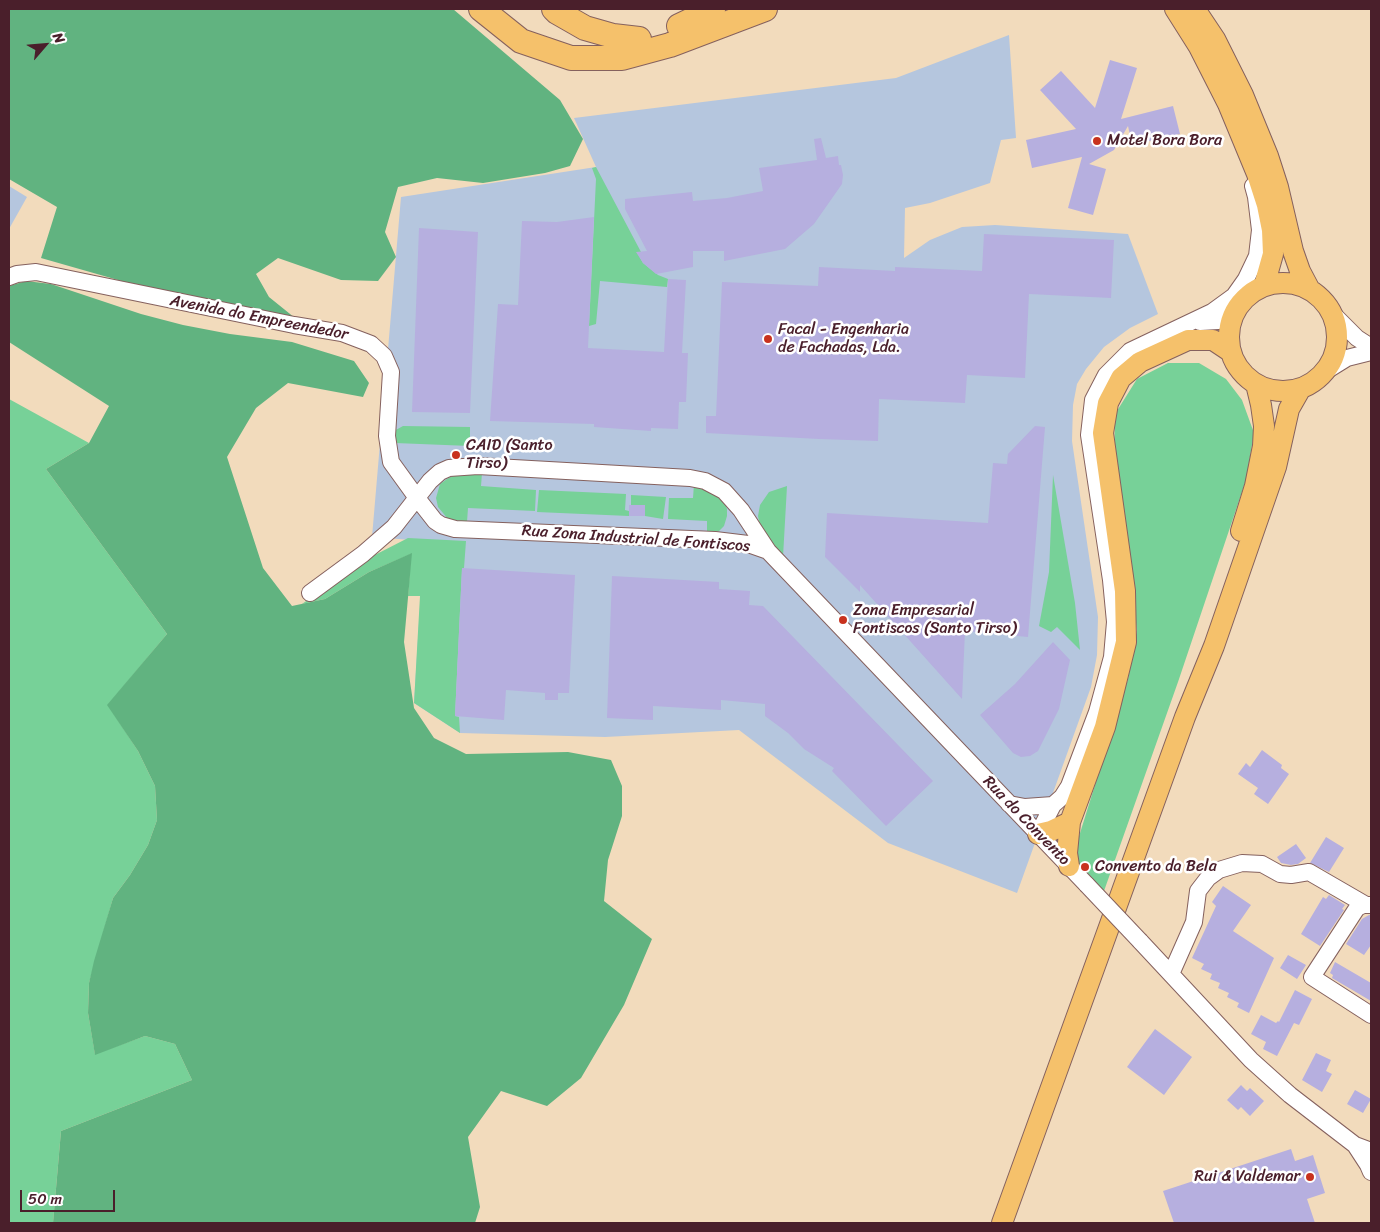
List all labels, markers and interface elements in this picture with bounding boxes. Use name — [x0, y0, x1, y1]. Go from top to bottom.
north arrow — [20, 20, 70, 70]
text: N — [45, 28, 72, 48]
place label: Motel Bora Bora — [1107, 131, 1222, 151]
marker: Motel Bora Bora — [1091, 135, 1103, 147]
street label: Avenida do Empreendedor — [168, 291, 350, 345]
place label: Facal - Engenharia de Fachadas, Lda. — [778, 320, 909, 358]
marker: Facal - Engenharia de Fachadas, Lda. — [762, 333, 774, 345]
place label: CAID (Santo Tirso) — [466, 436, 553, 474]
marker: CAID (Santo Tirso) — [450, 449, 462, 461]
street label: Rua Zona Industrial de Fontiscos — [521, 521, 751, 557]
place label: Zona Empresarial Fontiscos (Santo Tirso) — [853, 601, 1017, 639]
marker: Zona Empresarial Fontiscos (Santo Tirso) — [837, 614, 849, 626]
street label: Rua do Convento — [978, 772, 1074, 870]
place label: Convento da Bela — [1095, 857, 1217, 877]
marker: Convento da Bela — [1079, 861, 1091, 873]
place label: Rui & Valdemar — [1194, 1167, 1300, 1187]
marker: Rui & Valdemar — [1304, 1171, 1316, 1183]
scale bar — [22, 1180, 118, 1212]
text: 50 m — [28, 1186, 62, 1212]

